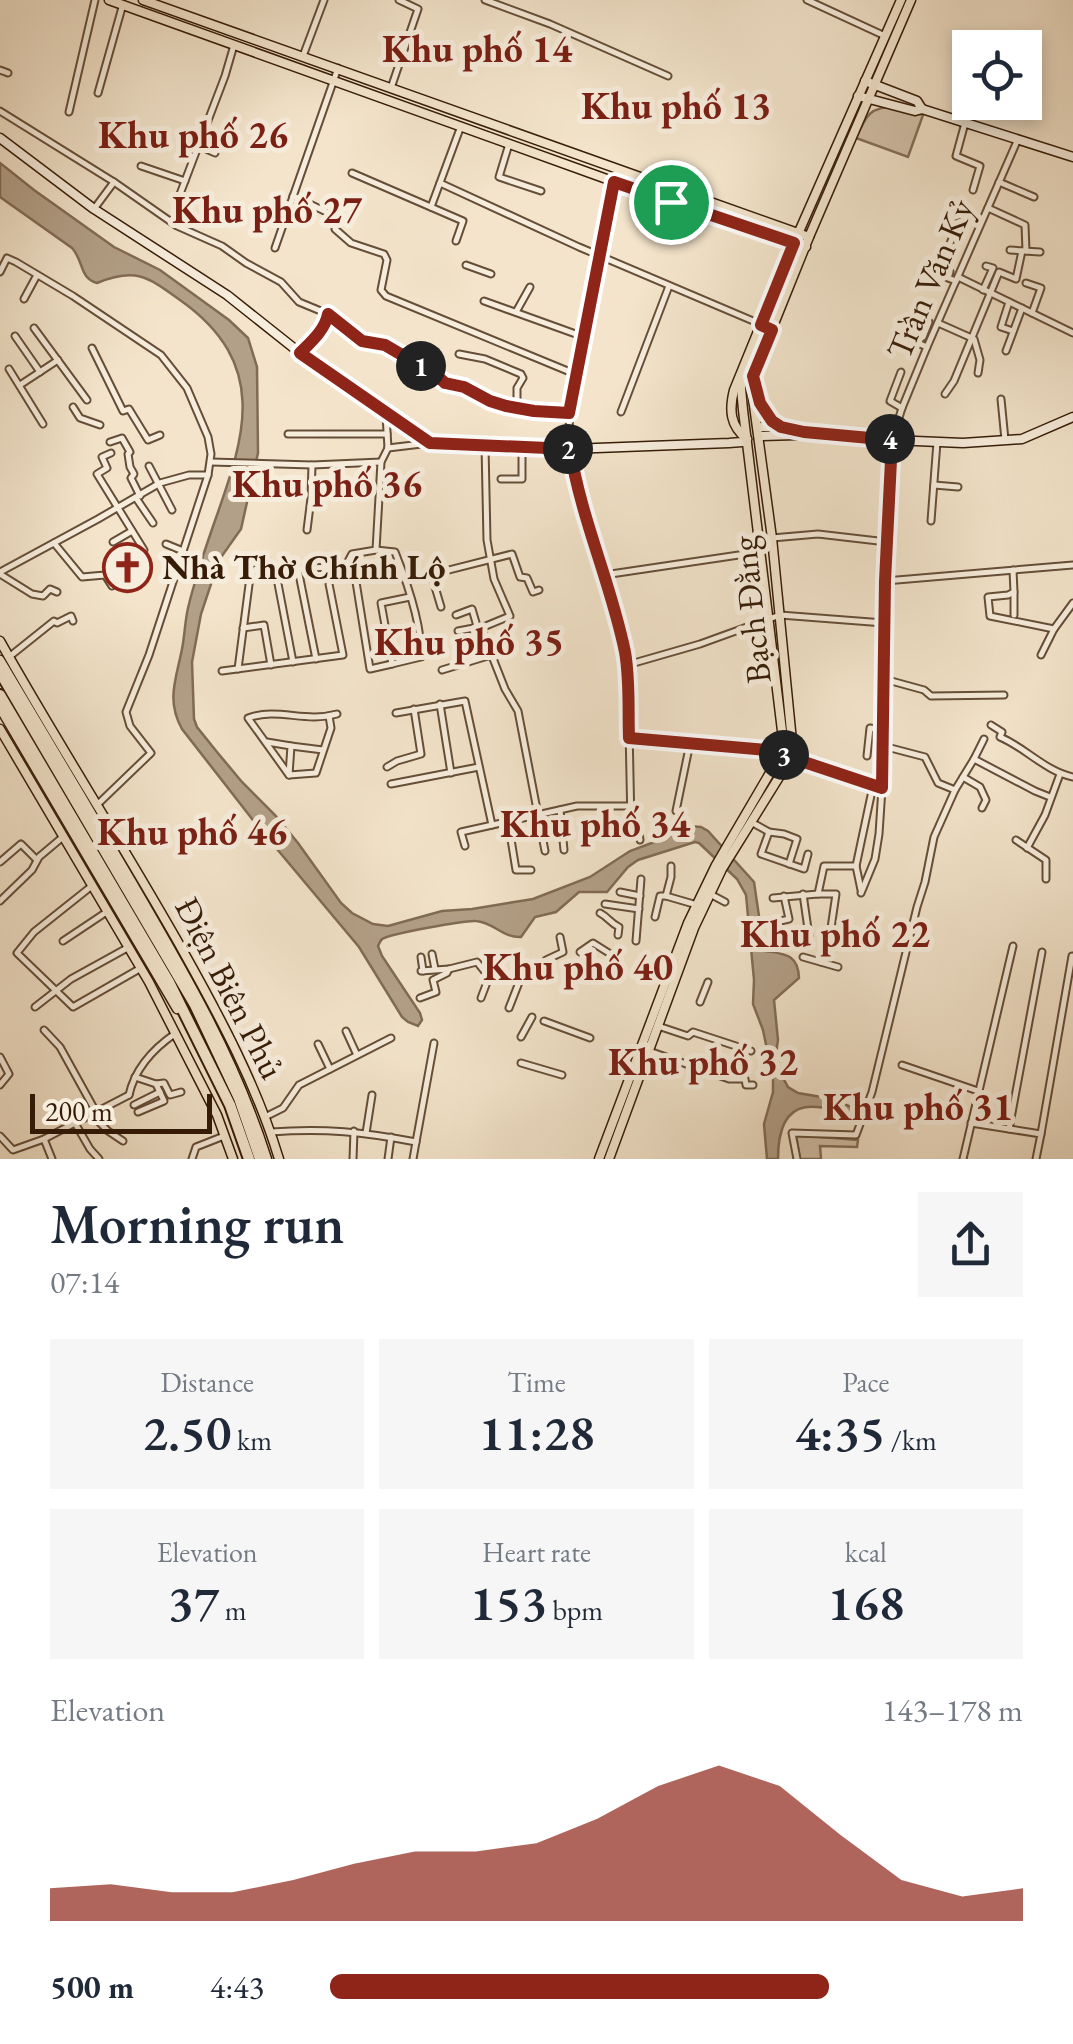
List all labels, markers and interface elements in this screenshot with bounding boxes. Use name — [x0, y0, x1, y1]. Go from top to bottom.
district label: Khu phố 14 — [382, 24, 573, 73]
map controls — [952, 30, 1042, 120]
button: locate — [952, 30, 1042, 120]
district label: Khu phố 13 — [581, 81, 771, 130]
district label: Khu phố 26 — [98, 110, 288, 159]
pin — [629, 160, 714, 245]
icon: arrive — [644, 175, 699, 230]
district label: Khu phố 27 — [172, 185, 363, 234]
street label: Trần Văn Kỷ — [876, 191, 984, 366]
pin: 1 — [396, 341, 446, 391]
text: 1 — [414, 348, 428, 384]
pin: 4 — [865, 414, 915, 464]
text: 4 — [883, 421, 897, 457]
pin: 2 — [543, 424, 593, 474]
text: 2 — [561, 431, 575, 467]
district label: Khu phố 36 — [232, 459, 422, 508]
street label: Bạch Đằng — [720, 533, 781, 686]
church icon: Nhà Thờ Chính Lộ — [101, 541, 153, 593]
place label: Nhà Thờ Chính Lộ — [162, 544, 446, 589]
district label: Khu phố 35 — [374, 617, 564, 666]
pin: 3 — [759, 730, 809, 780]
text: 3 — [777, 737, 791, 773]
district label: Khu phố 34 — [500, 799, 691, 848]
district label: Khu phố 46 — [97, 807, 287, 856]
street label: Điện Biên Phủ — [165, 889, 296, 1087]
district label: Khu phố 22 — [740, 909, 930, 958]
district label: Khu phố 40 — [483, 942, 673, 991]
district label: Khu phố 32 — [608, 1037, 798, 1086]
district label: Khu phố 31 — [823, 1082, 1013, 1131]
scale bar — [30, 1089, 212, 1134]
text: 200 m — [45, 1093, 113, 1129]
text: Morning run — [50, 1188, 344, 1259]
button: share — [918, 1192, 1023, 1297]
text: 07:14 — [50, 1261, 119, 1303]
text: Distance — [160, 1364, 254, 1400]
text: Time — [507, 1364, 566, 1400]
text: Pace — [842, 1364, 889, 1400]
text: 2.50 — [142, 1400, 231, 1465]
text: 11:28 — [478, 1400, 595, 1465]
text: 4:35 — [795, 1400, 885, 1465]
text: km — [231, 1422, 272, 1458]
text: /km — [885, 1422, 937, 1458]
text: Elevation — [157, 1534, 258, 1570]
text: Heart rate — [482, 1534, 591, 1570]
text: kcal — [845, 1534, 887, 1570]
text: 37 — [168, 1570, 219, 1635]
text: 153 — [470, 1570, 547, 1635]
text: 168 — [827, 1570, 904, 1635]
text: m — [219, 1592, 247, 1628]
text: bpm — [547, 1592, 603, 1628]
text: Elevation — [50, 1689, 165, 1731]
text: 143–178 m — [882, 1689, 1023, 1731]
text: 500 m — [50, 1966, 134, 2008]
text: 4:43 — [210, 1966, 264, 2008]

